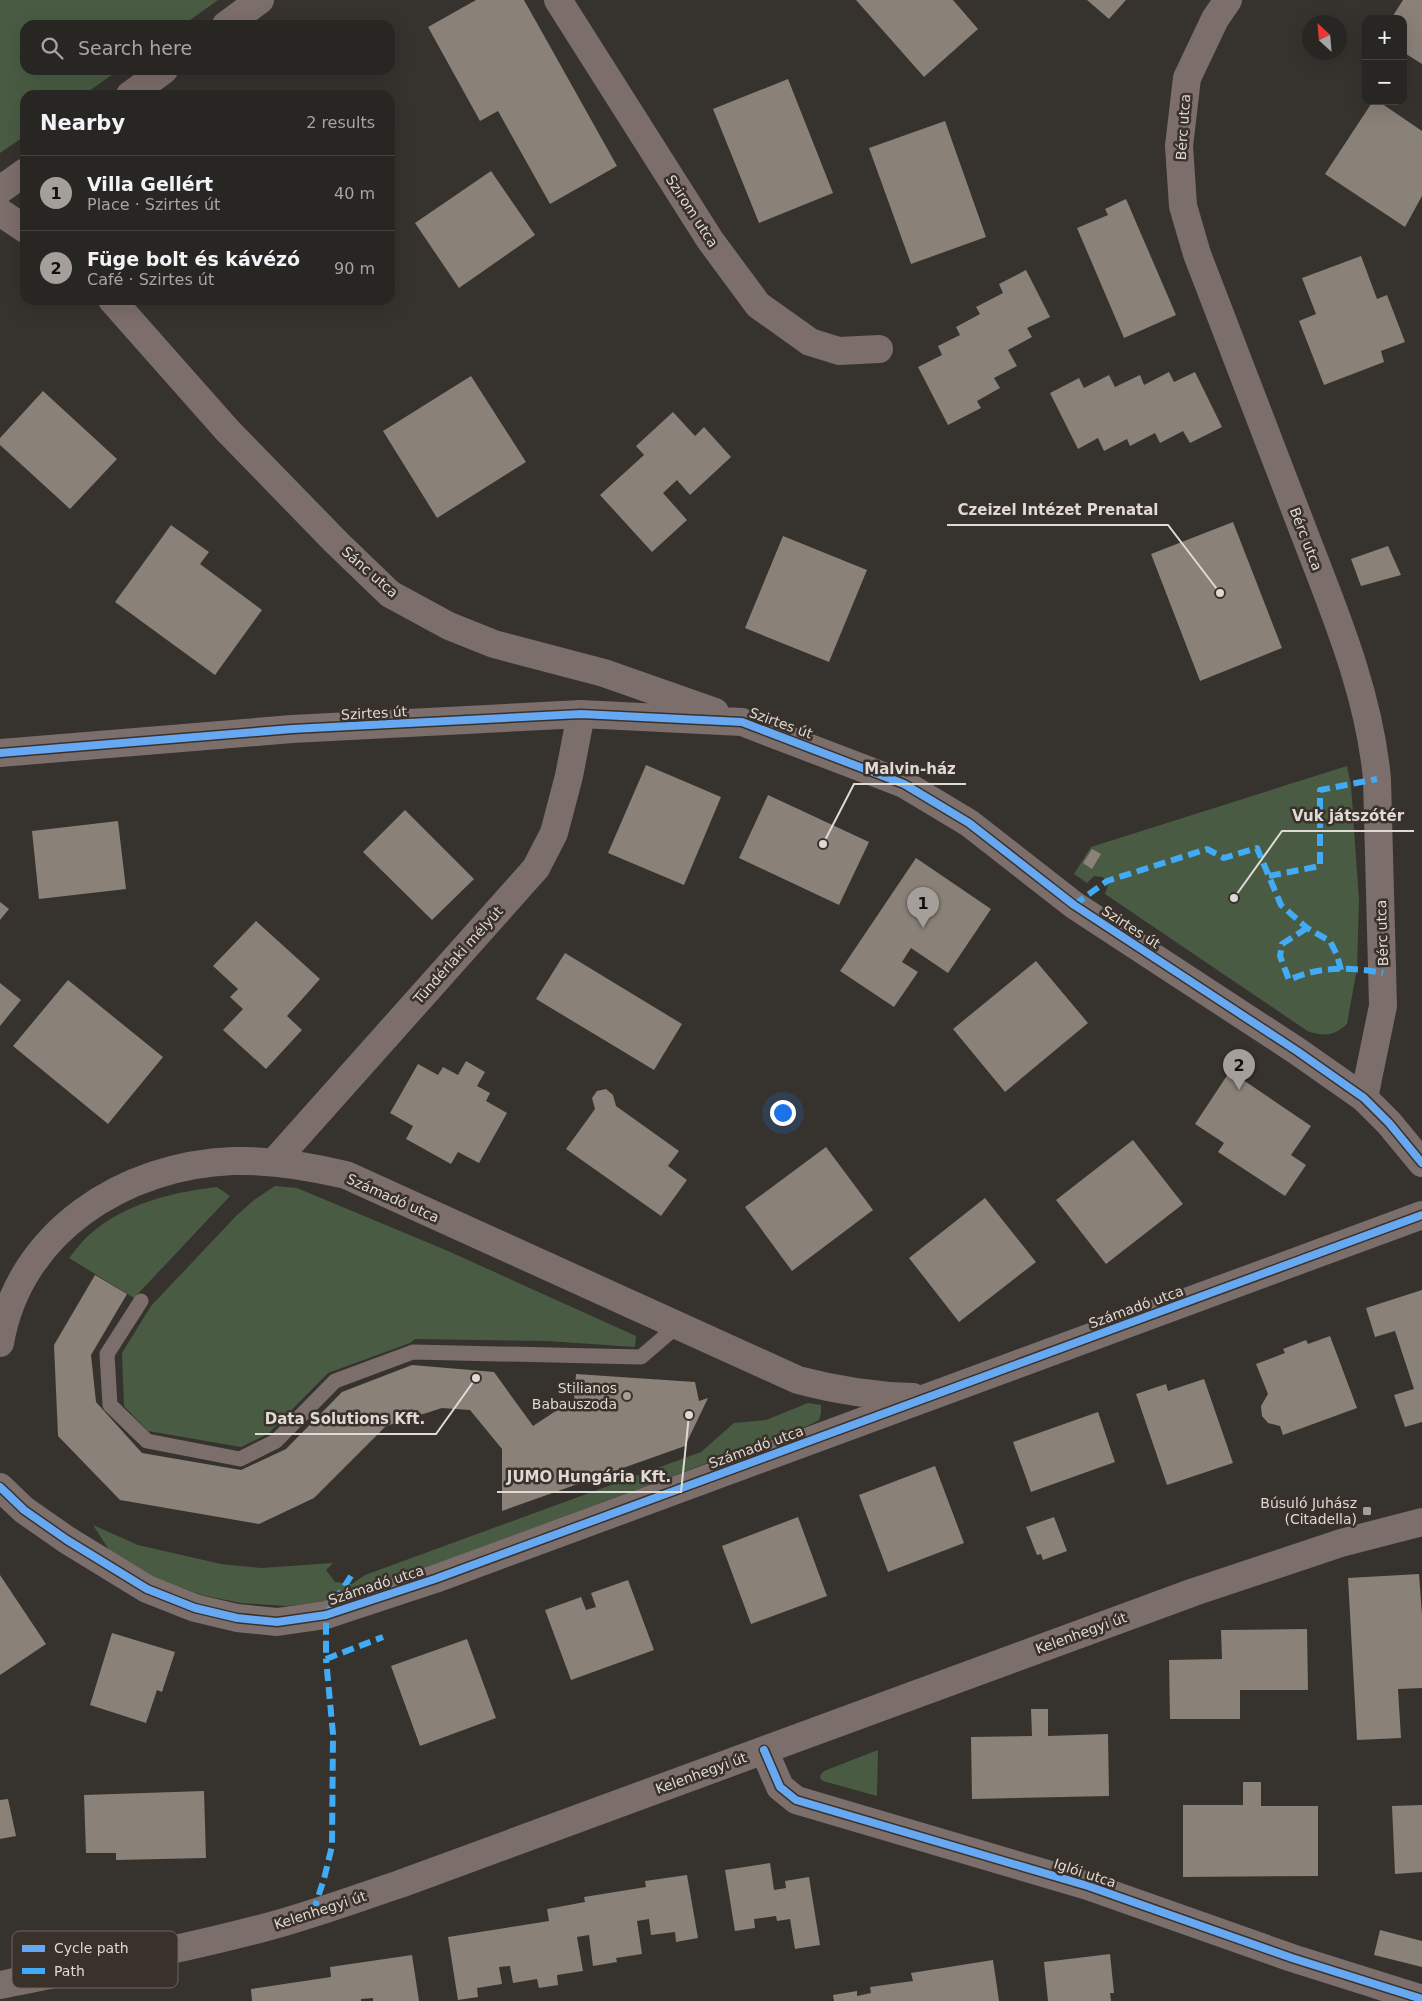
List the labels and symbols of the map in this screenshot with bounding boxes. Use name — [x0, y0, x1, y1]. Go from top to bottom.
north arrow — [1302, 15, 1347, 60]
street label: Bérc utca — [1173, 93, 1193, 161]
street label: Szirom utca — [663, 172, 721, 250]
callout: Czeizel Intézet Prenatal — [947, 495, 1168, 525]
text: Czeizel Intézet Prenatal — [957, 501, 1159, 519]
street label: Bérc utca — [1287, 505, 1325, 573]
street label: Sánc utca — [339, 543, 401, 601]
street label: Szirtes út — [341, 703, 408, 723]
street label: Szirtes út — [747, 704, 815, 742]
callout: Malvin-ház — [854, 754, 966, 784]
text: Malvin-ház — [864, 760, 956, 778]
callout: Vuk játszótér — [1282, 801, 1414, 831]
text: Vuk játszótér — [1292, 807, 1405, 825]
pin: 1 — [907, 887, 939, 928]
street label: Bérc utca — [1373, 900, 1391, 966]
street label: Szirtes út — [1099, 902, 1163, 952]
street label: Tündérlaki mélyút — [409, 903, 506, 1008]
pin: 2 — [1223, 1049, 1255, 1090]
your location — [770, 1100, 796, 1126]
street label: Számadó utca — [344, 1170, 442, 1226]
street label: Számadó utca — [1086, 1282, 1186, 1332]
place label: Stilianos Babauszoda — [532, 1380, 617, 1412]
marker: Stilianos Babauszoda — [621, 1390, 633, 1402]
callout: Data Solutions Kft. — [255, 1404, 436, 1434]
text: Data Solutions Kft. — [265, 1410, 425, 1428]
street label: Számadó utca — [706, 1422, 806, 1472]
callout: JUMO Hungária Kft. — [497, 1462, 681, 1492]
text: JUMO Hungária Kft. — [506, 1468, 671, 1486]
place label: Búsuló Juhász (Citadella) — [1260, 1495, 1357, 1527]
marker: Búsuló Juhász (Citadella) — [1361, 1505, 1373, 1517]
street label: Számadó utca — [326, 1562, 426, 1608]
street label: Kelenhegyi út — [1033, 1609, 1129, 1657]
street label: Kelenhegyi út — [653, 1749, 749, 1797]
street label: Iglói utca — [1052, 1855, 1118, 1891]
street label: Kelenhegyi út — [272, 1887, 369, 1932]
legend — [12, 1931, 178, 1988]
text: Cycle path — [54, 1940, 129, 1956]
text: Path — [54, 1963, 85, 1979]

